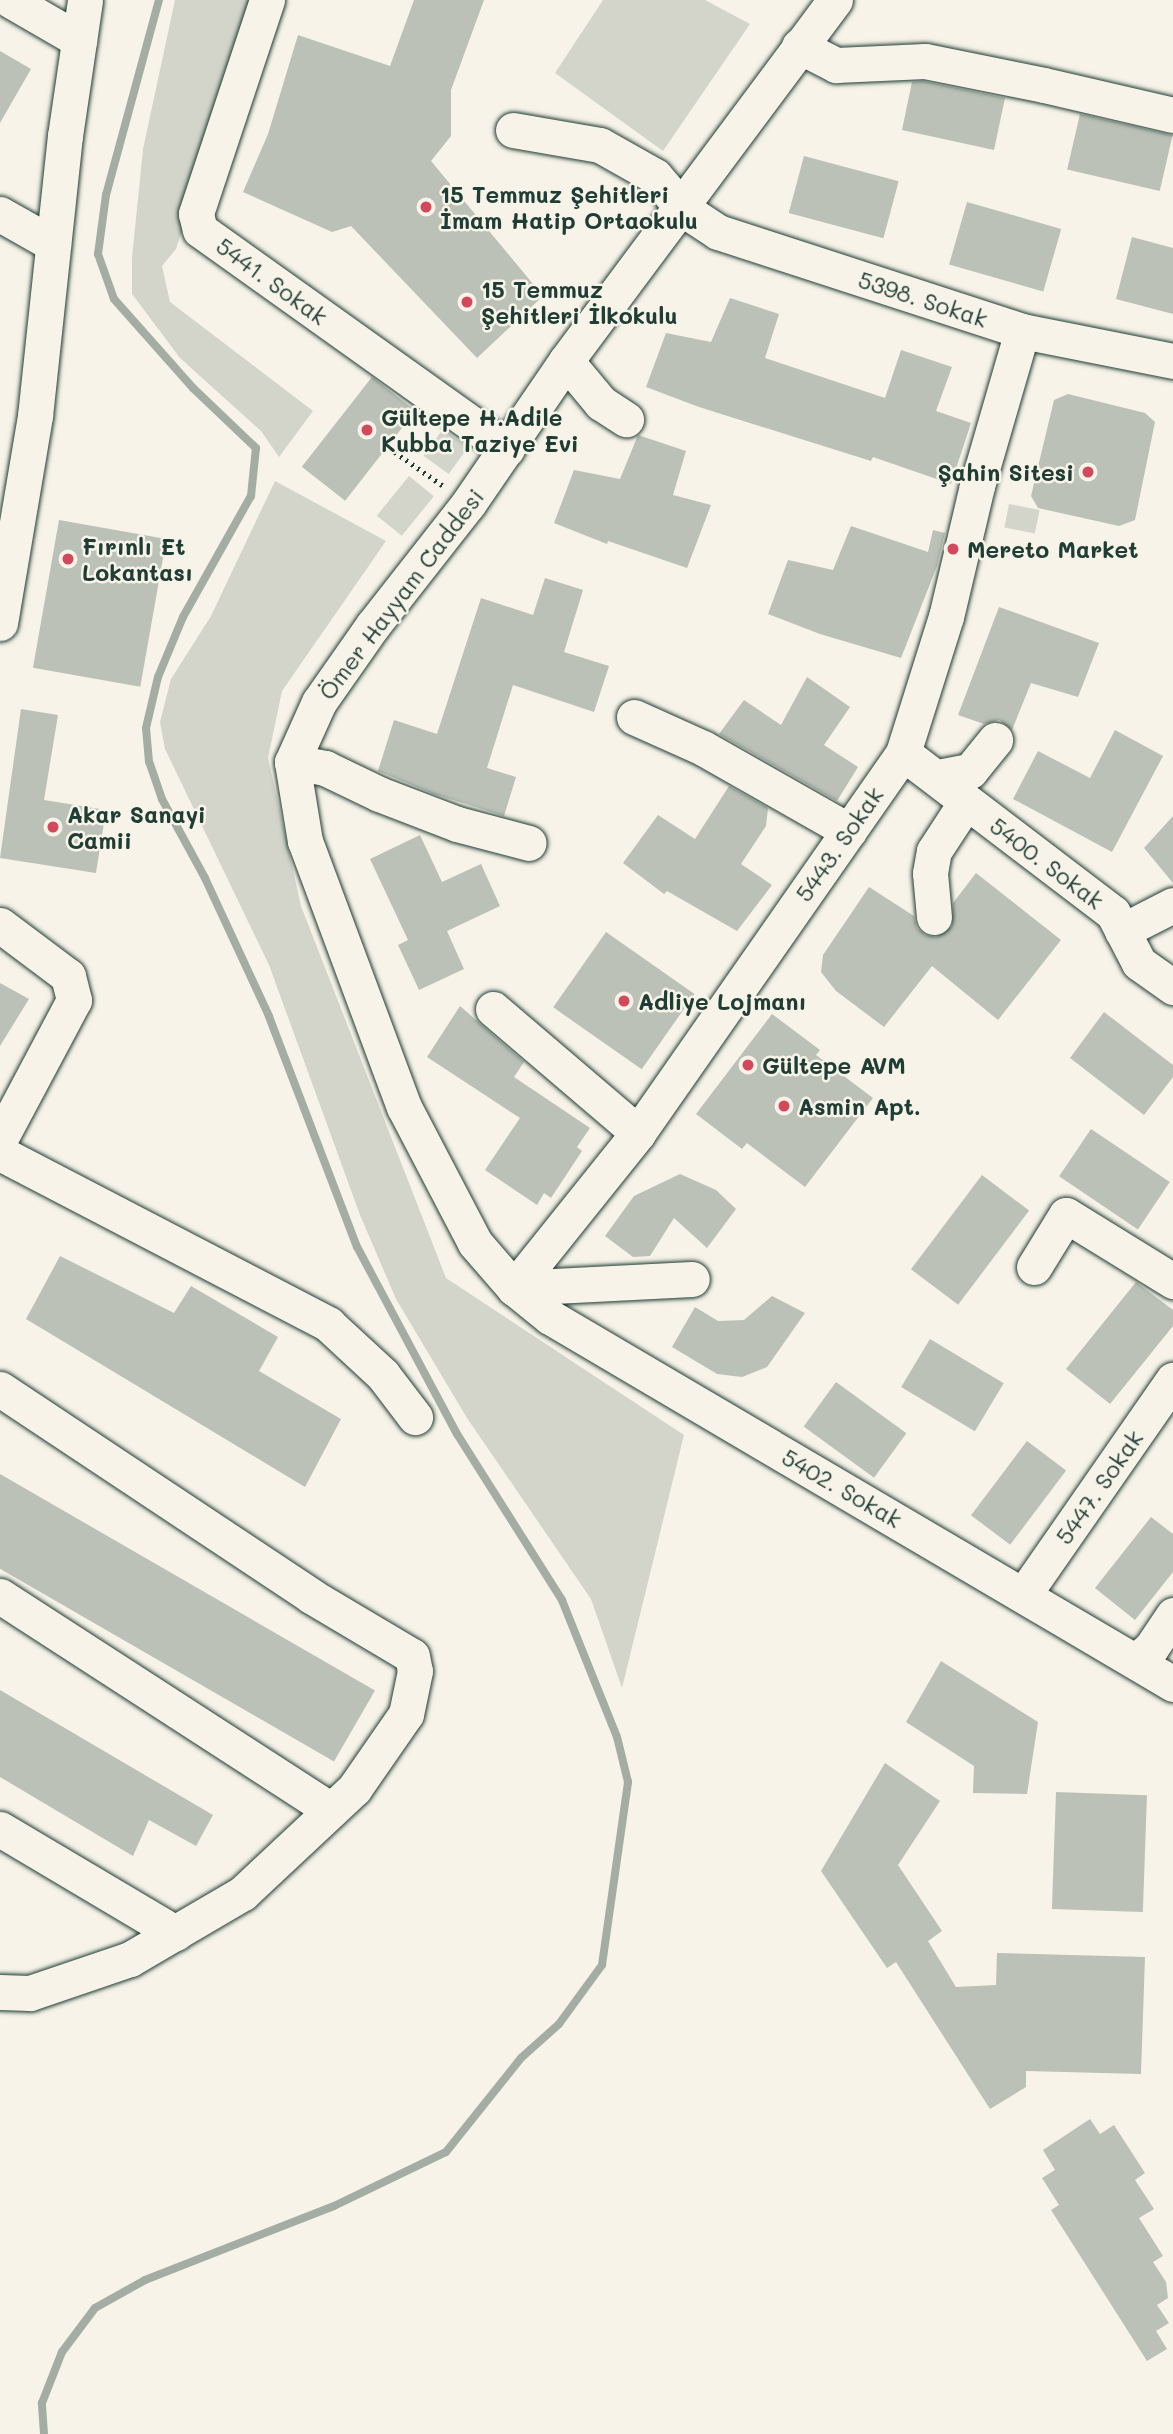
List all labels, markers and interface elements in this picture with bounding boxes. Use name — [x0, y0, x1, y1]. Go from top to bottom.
place label: 15 Temmuz Şehitleri İmam Hatip Ortaokulu — [440, 180, 698, 234]
marker: 15 Temmuz Şehitleri İmam Hatip Ortaokulu — [418, 199, 434, 215]
street label: 5441. Sokak — [211, 232, 333, 330]
street label: 5398. Sokak — [855, 265, 991, 333]
place label: 15 Temmuz Şehitleri İlkokulu — [481, 275, 678, 329]
marker: 15 Temmuz Şehitleri İlkokulu — [459, 294, 475, 310]
place label: Gültepe H.Adile Kubba Taziye Evi — [381, 403, 579, 457]
marker: Gültepe H.Adile Kubba Taziye Evi — [359, 422, 375, 438]
place label: Şahin Sitesi — [937, 458, 1074, 486]
marker: Şahin Sitesi — [1080, 464, 1096, 480]
street label: Ömer Hayyam Caddesi — [313, 483, 489, 705]
place label: Fırınlı Et Lokantası — [82, 532, 193, 586]
place label: Mereto Market — [967, 535, 1138, 563]
marker: Mereto Market — [945, 541, 961, 557]
marker: Fırınlı Et Lokantası — [60, 551, 76, 567]
street label: 5443. Sokak — [789, 781, 889, 907]
place label: Akar Sanayi Camii — [67, 800, 206, 854]
street label: 5400. Sokak — [985, 811, 1109, 915]
marker: Akar Sanayi Camii — [45, 819, 61, 835]
place label: Adliye Lojmanı — [638, 987, 807, 1015]
marker: Adliye Lojmanı — [616, 993, 632, 1009]
place label: Gültepe AVM — [762, 1051, 906, 1079]
marker: Gültepe AVM — [740, 1057, 756, 1073]
place label: Asmin Apt. — [798, 1092, 921, 1120]
marker: Asmin Apt. — [776, 1098, 792, 1114]
street label: 5447. Sokak — [1050, 1425, 1148, 1549]
street label: 5402. Sokak — [777, 1443, 907, 1533]

